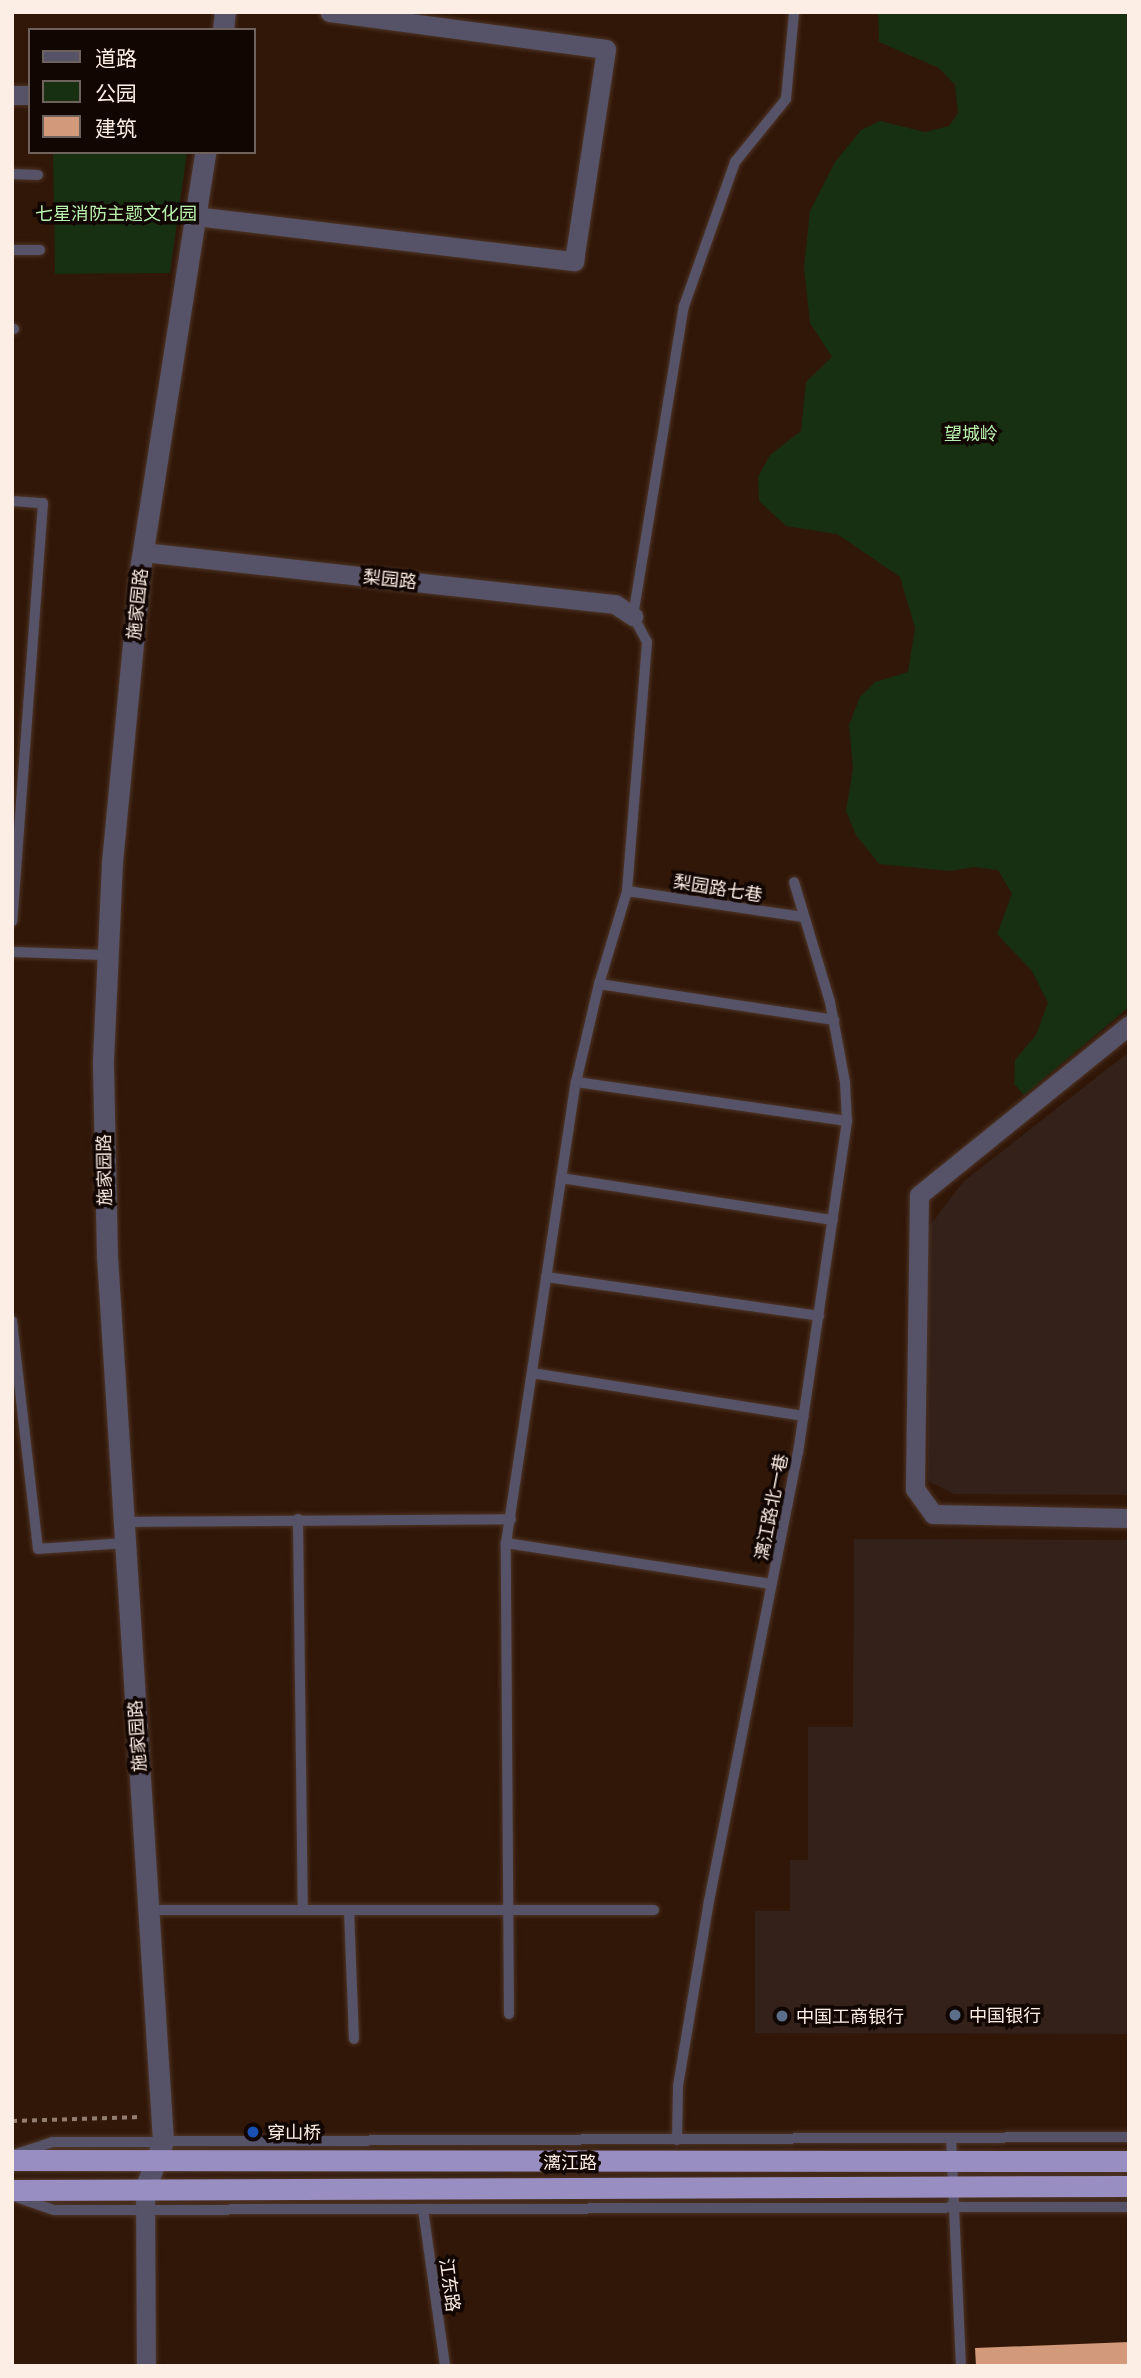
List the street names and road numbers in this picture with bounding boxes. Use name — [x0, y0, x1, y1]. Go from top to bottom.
street label: 梨园路 — [362, 565, 418, 593]
street label: 施家园路 — [122, 567, 152, 641]
street label: 梨园路七巷 — [672, 870, 764, 906]
street label: 施家园路 — [93, 1134, 115, 1206]
street label: 漓江路北一巷 — [750, 1452, 792, 1562]
street label: 施家园路 — [124, 1699, 150, 1773]
street label: 漓江路 — [543, 2151, 597, 2173]
street label: 江东路 — [436, 2257, 464, 2313]

